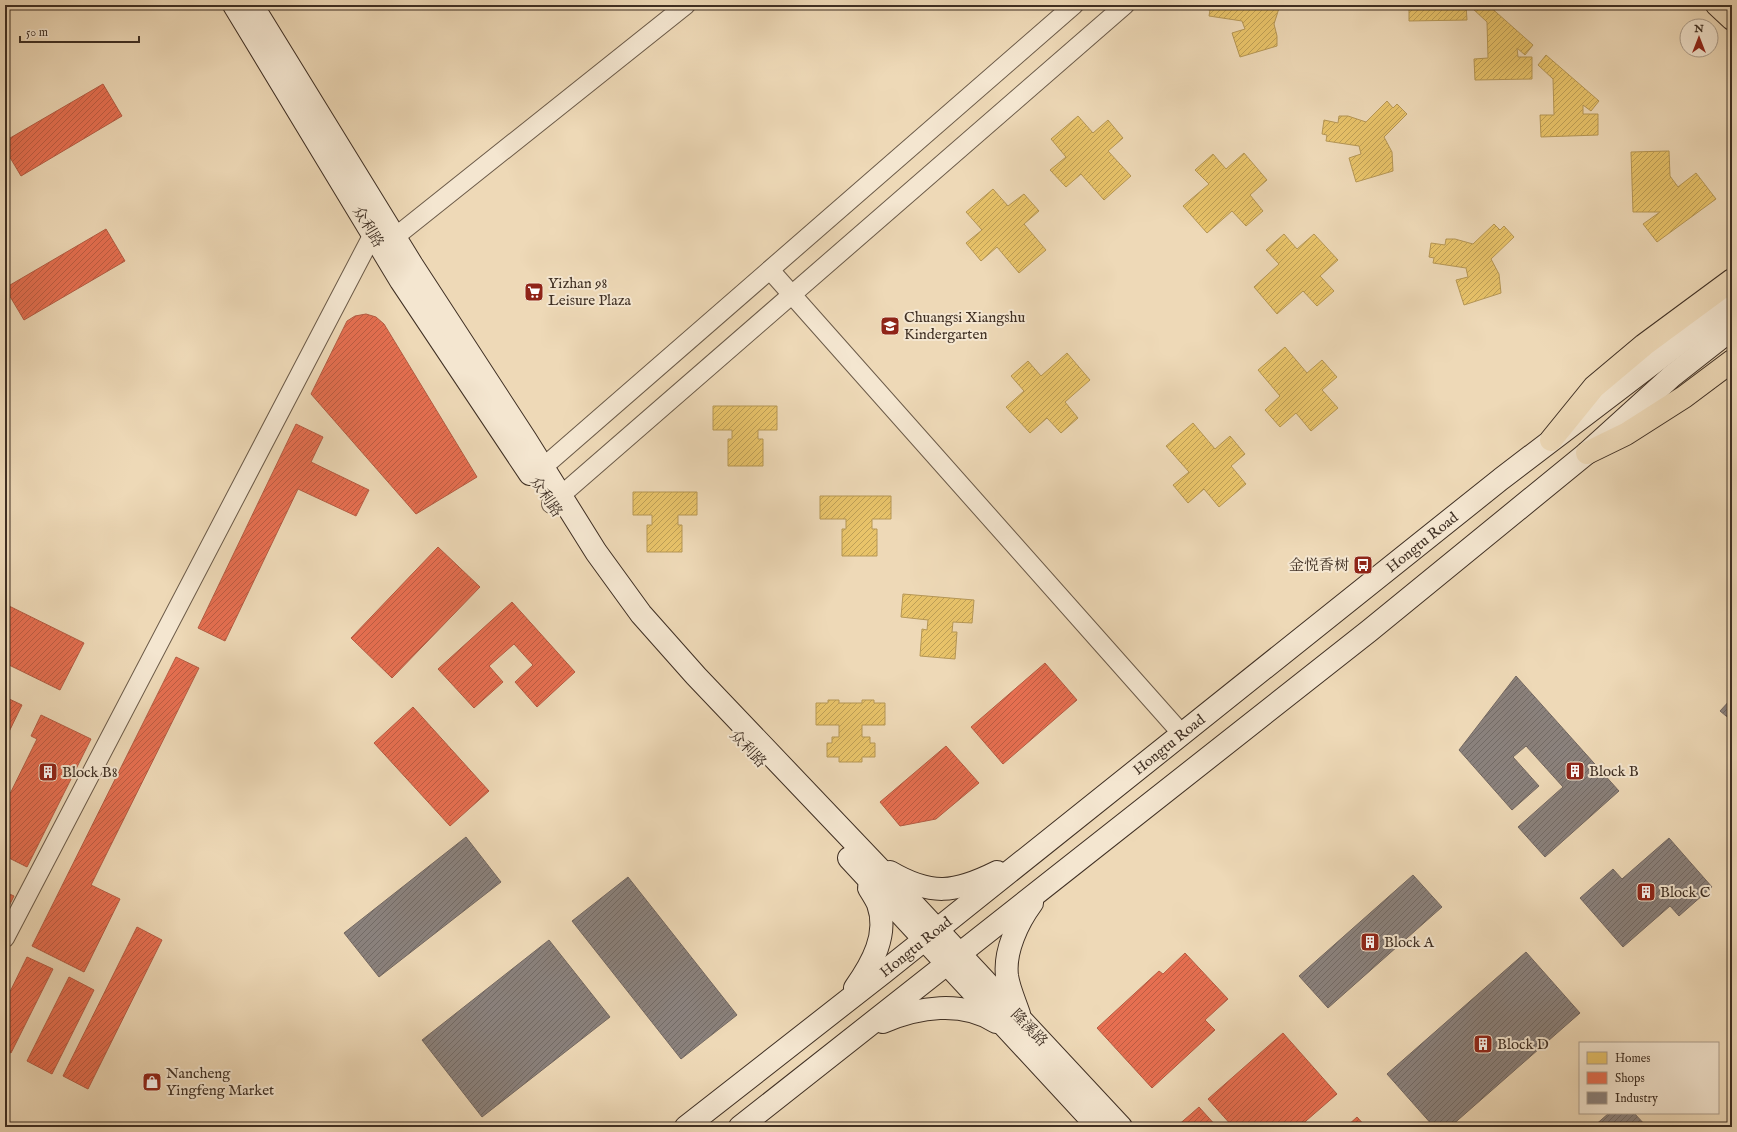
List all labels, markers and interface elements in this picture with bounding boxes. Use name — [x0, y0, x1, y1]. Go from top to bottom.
scale bar — [20, 18, 139, 44]
north arrow — [1679, 18, 1719, 58]
text: N — [1693, 22, 1704, 36]
text: 50 m — [26, 25, 48, 40]
street label: 众利路 — [348, 203, 388, 251]
place label: Yizhan 98 Leisure Plaza — [548, 274, 632, 310]
supermarket icon: Yizhan 98 Leisure Plaza — [523, 281, 545, 303]
place label: Chuangsi Xiangshu Kindergarten — [904, 308, 1025, 344]
school or university icon: Chuangsi Xiangshu Kindergarten — [879, 315, 901, 337]
street label: 众利路 — [526, 473, 566, 521]
street label: Hongtu Road — [1382, 507, 1463, 577]
bus stop icon: 金悦香树 — [1352, 554, 1374, 576]
place label: 金悦香树 — [1289, 556, 1349, 575]
street label: Hongtu Road — [1129, 709, 1209, 779]
street label: 众利路 — [726, 726, 770, 772]
building icon: Block B — [1564, 760, 1586, 782]
building icon: Block B8 — [37, 761, 59, 783]
place label: Block B — [1589, 762, 1639, 781]
place label: Block B8 — [62, 763, 118, 782]
building icon: Block C — [1635, 881, 1657, 903]
place label: Block C — [1660, 883, 1711, 902]
street label: Hongtu Road — [876, 911, 956, 981]
building icon: Block A — [1359, 931, 1381, 953]
place label: Block A — [1384, 933, 1435, 952]
street label: 隆溪路 — [1007, 1005, 1051, 1051]
building icon: Block D — [1472, 1033, 1494, 1055]
place label: Block D — [1497, 1035, 1549, 1054]
legend — [1579, 1042, 1719, 1114]
text: Homes — [1615, 1051, 1651, 1066]
place label: Nancheng Yingfeng Market — [166, 1064, 274, 1100]
shop icon: Nancheng Yingfeng Market — [141, 1071, 163, 1093]
text: Shops — [1615, 1071, 1645, 1087]
text: Industry — [1615, 1091, 1658, 1106]

